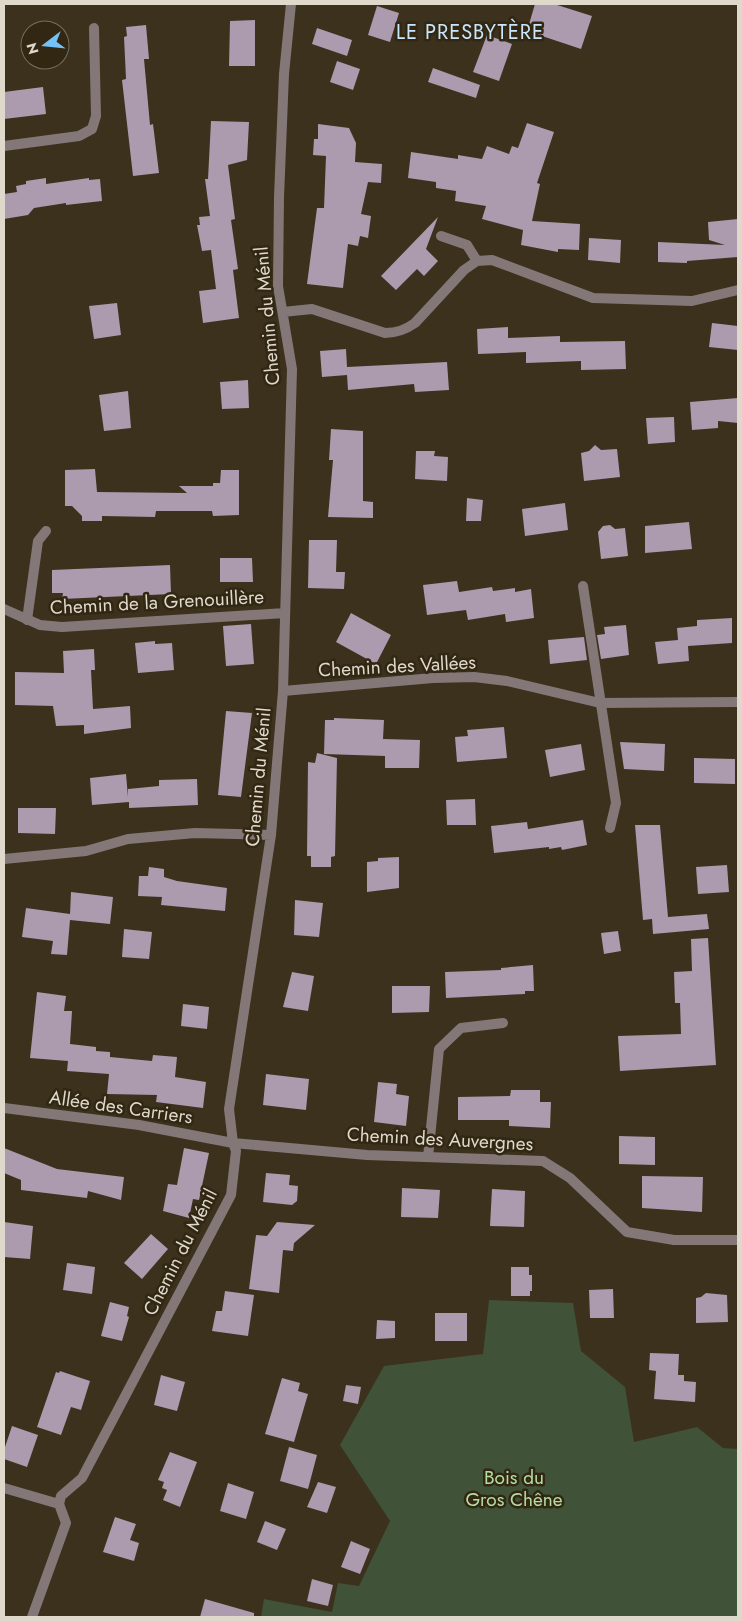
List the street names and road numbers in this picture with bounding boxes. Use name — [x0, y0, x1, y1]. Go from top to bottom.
street label: Chemin du Ménil — [247, 245, 287, 387]
street label: Chemin de la Grenouillère — [49, 583, 265, 621]
street label: Chemin des Vallées — [317, 648, 477, 684]
street label: Chemin du Ménil — [238, 706, 278, 848]
street label: Allée des Carriers — [48, 1084, 195, 1130]
street label: Chemin des Auvergnes — [346, 1121, 534, 1157]
street label: Chemin du Ménil — [136, 1184, 224, 1320]

